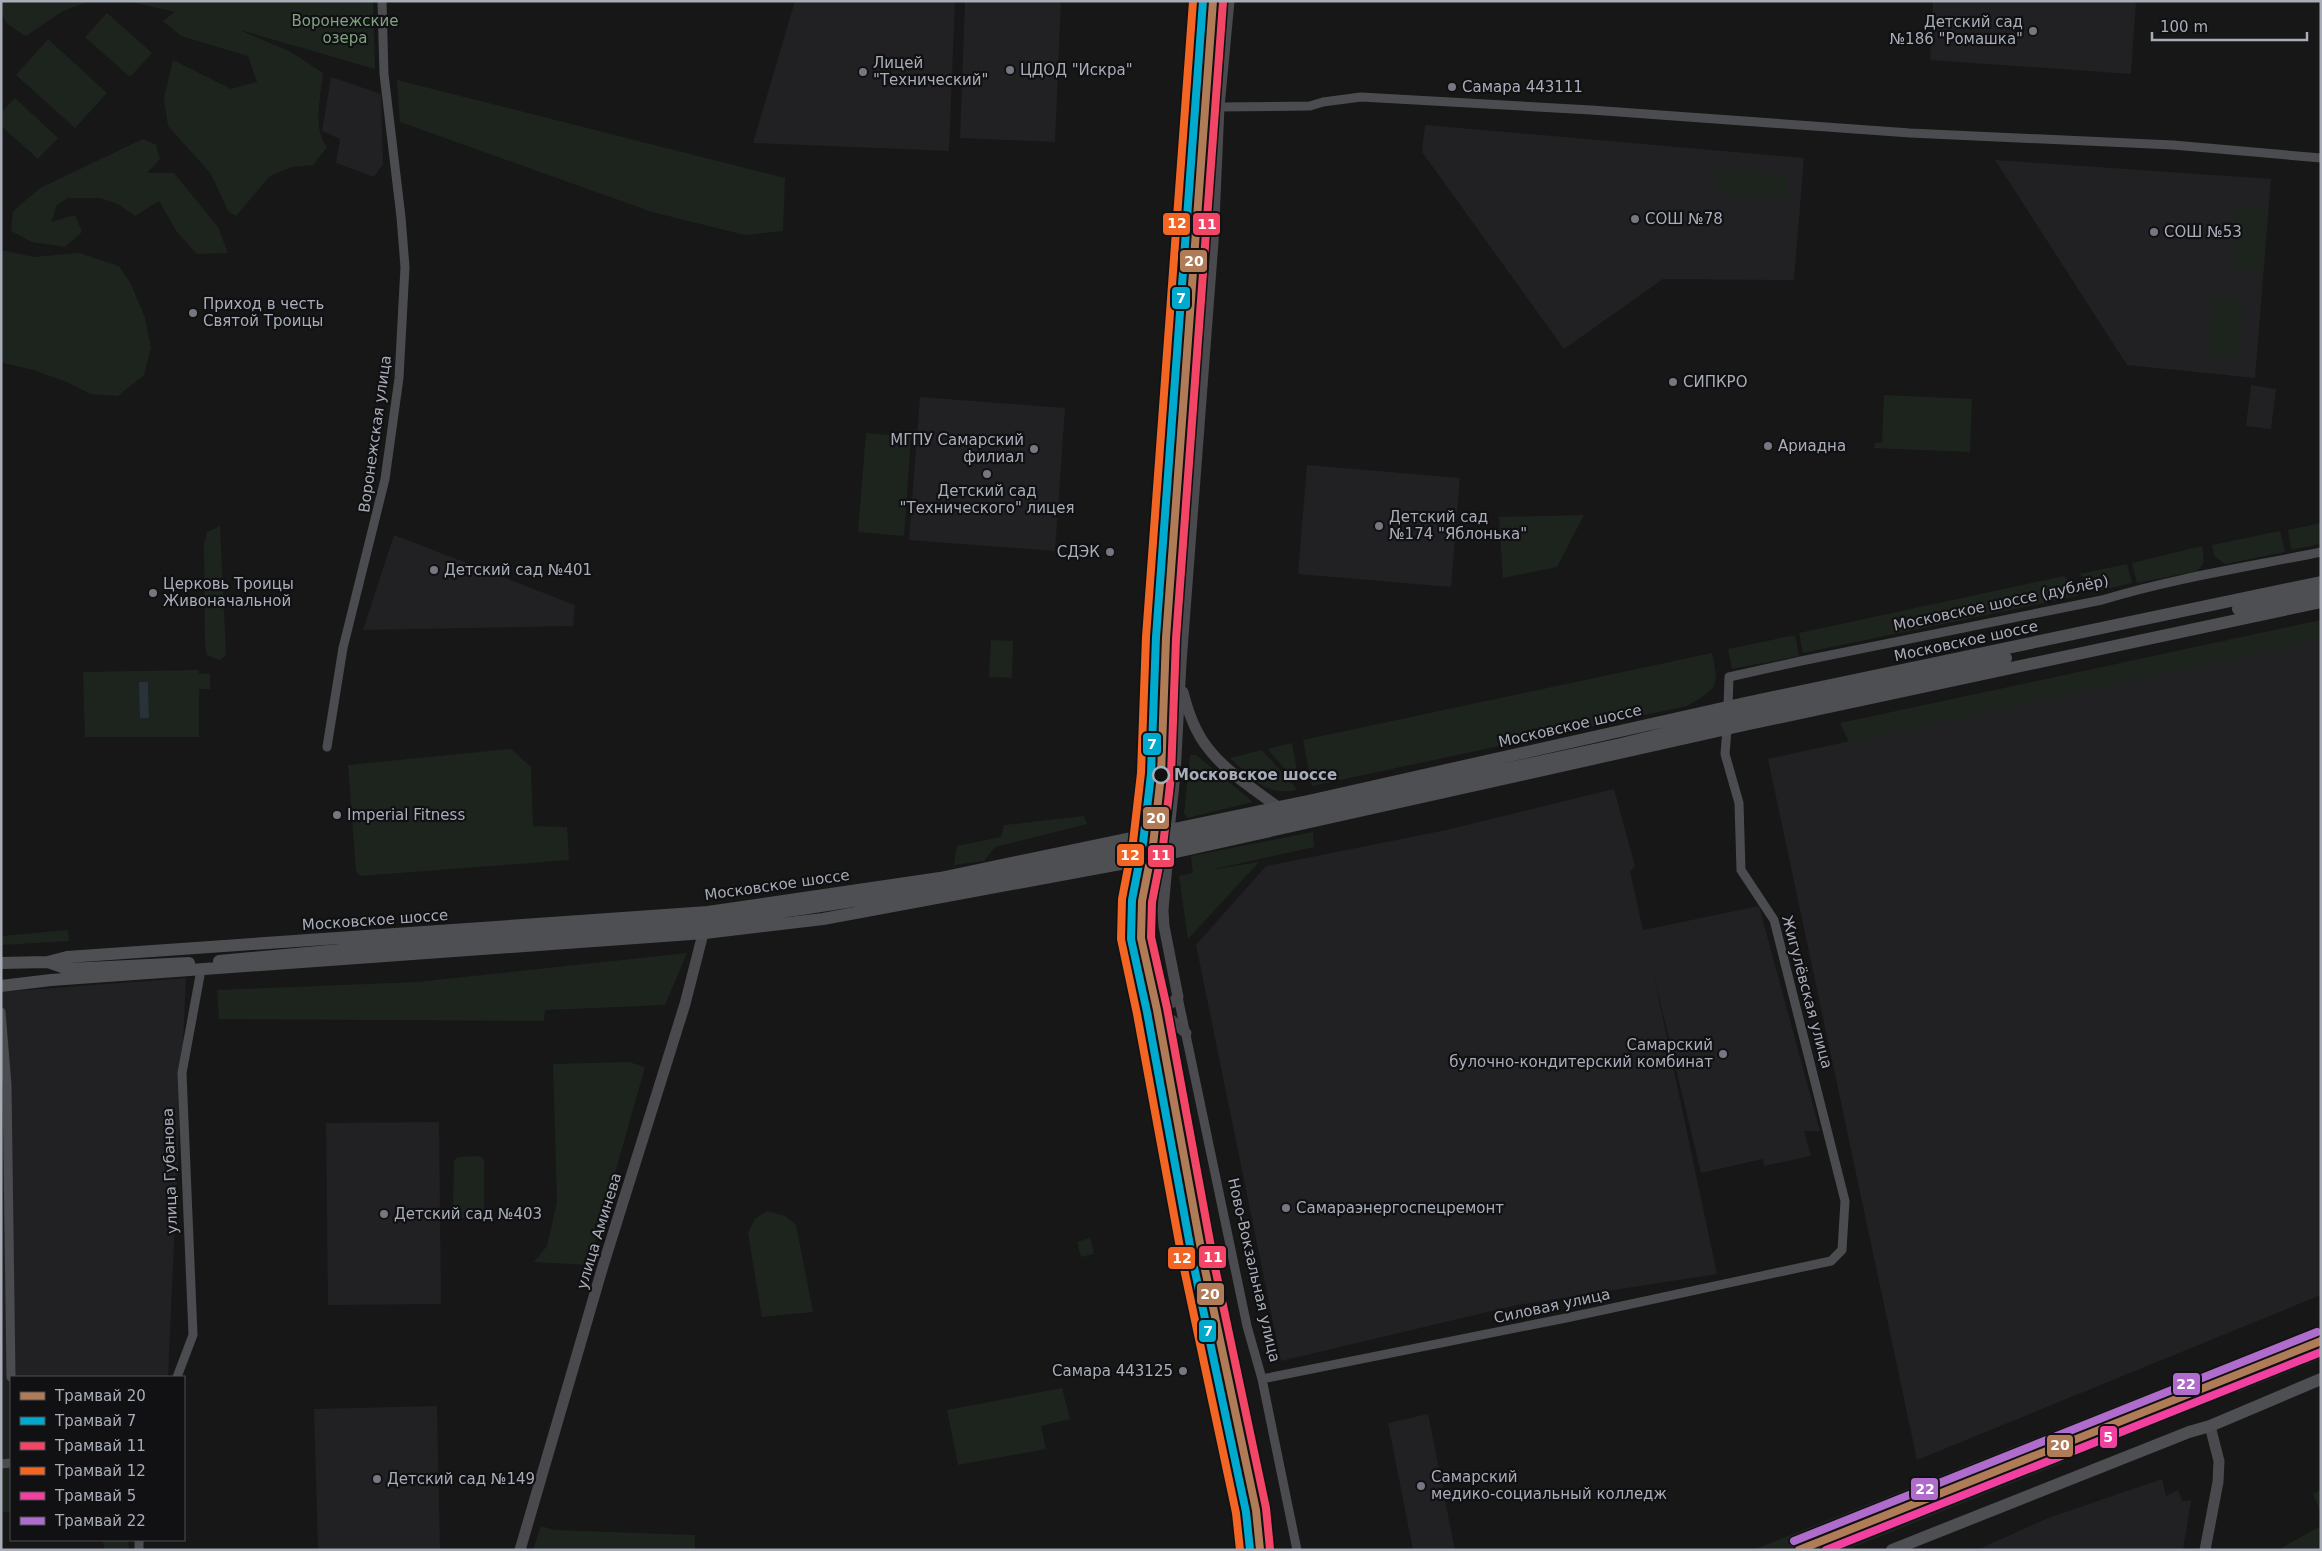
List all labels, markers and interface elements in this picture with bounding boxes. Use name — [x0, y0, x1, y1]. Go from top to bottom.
scale bar — [2152, 10, 2307, 42]
park label: Воронежские озера — [292, 12, 399, 47]
place label: Детский сад №186 "Ромашка" — [1889, 13, 2023, 48]
text: 100 m — [2160, 18, 2208, 36]
marker: Детский сад №186 "Ромашка" — [2027, 25, 2039, 37]
place label: Лицей "Технический" — [873, 54, 989, 89]
place label: ЦДОД "Искра" — [1020, 61, 1133, 79]
marker: ЦДОД "Искра" — [1004, 64, 1016, 76]
marker: Лицей "Технический" — [857, 66, 869, 78]
place label: Самара 443111 — [1462, 78, 1583, 96]
marker: Самара 443111 — [1446, 81, 1458, 93]
place label: СОШ №78 — [1645, 210, 1723, 228]
line badge: 12 — [1162, 212, 1191, 236]
line badge: 11 — [1192, 212, 1221, 236]
marker: СОШ №78 — [1629, 213, 1641, 225]
text: 12 — [1167, 215, 1187, 231]
text: 11 — [1197, 216, 1217, 232]
place label: СОШ №53 — [2164, 223, 2242, 241]
marker: СОШ №53 — [2148, 226, 2160, 238]
line badge: 20 — [1179, 249, 1208, 273]
text: 20 — [1184, 253, 1204, 269]
line badge: 7 — [1171, 286, 1191, 310]
text: 7 — [1176, 290, 1186, 306]
place label: Приход в честь Святой Троицы — [203, 295, 324, 330]
marker: Приход в честь Святой Троицы — [187, 307, 199, 319]
street label: Воронежская улица — [355, 354, 395, 514]
place label: СИПКРО — [1683, 373, 1747, 391]
marker: СИПКРО — [1667, 376, 1679, 388]
place label: МГПУ Самарский филиал — [890, 431, 1024, 466]
place label: Ариадна — [1778, 437, 1846, 455]
marker: Ариадна — [1762, 440, 1774, 452]
marker: МГПУ Самарский филиал — [1028, 443, 1040, 455]
marker: Детский сад "Технического" лицея — [981, 468, 993, 480]
place label: Детский сад "Технического" лицея — [900, 482, 1074, 517]
place label: Детский сад №174 "Яблонька" — [1389, 508, 1527, 543]
marker: Детский сад №174 "Яблонька" — [1373, 520, 1385, 532]
place label: СДЭК — [1057, 543, 1100, 561]
marker: СДЭК — [1104, 546, 1116, 558]
place label: Детский сад №401 — [444, 561, 592, 579]
marker: Детский сад №401 — [428, 564, 440, 576]
street label: Московское шоссе (дублёр) — [1892, 571, 2110, 635]
place label: Церковь Троицы Живоначальной — [163, 575, 294, 610]
marker: Церковь Троицы Живоначальной — [147, 587, 159, 599]
street label: Московское шоссе — [1892, 617, 2040, 665]
street label: Московское шоссе — [1497, 701, 1643, 751]
line badge: 7 — [1142, 732, 1162, 756]
text: 7 — [1147, 736, 1157, 752]
marker: Московское шоссе — [1152, 766, 1170, 784]
place label: Московское шоссе — [1174, 766, 1337, 784]
place label: Imperial Fitness — [347, 806, 465, 824]
line badge: 20 — [1142, 806, 1170, 830]
marker: Imperial Fitness — [331, 809, 343, 821]
text: 20 — [1146, 810, 1166, 826]
line badge: 12 — [1116, 843, 1145, 867]
line badge: 11 — [1147, 844, 1175, 868]
text: 12 — [1120, 847, 1140, 863]
text: 11 — [1151, 847, 1171, 863]
street label: Московское шоссе — [703, 866, 851, 904]
street label: Московское шоссе — [301, 906, 449, 934]
street label: Жигулёвская улица — [1778, 913, 1836, 1071]
place label: Самарский булочно-кондитерский комбинат — [1449, 1036, 1713, 1071]
marker: Самарский булочно-кондитерский комбинат — [1717, 1048, 1729, 1060]
street label: улица Губанова — [159, 1108, 181, 1234]
street label: улица Аминева — [573, 1171, 625, 1291]
street label: Ново-Вокзальная улица — [1224, 1176, 1284, 1364]
place label: Самараэнергоспецремонт — [1296, 1199, 1504, 1217]
marker: Самараэнергоспецремонт — [1280, 1202, 1292, 1214]
place label: Детский сад №403 — [394, 1205, 542, 1223]
marker: Детский сад №403 — [378, 1208, 390, 1220]
line badge: 11 — [1198, 1245, 1227, 1269]
line badge: 12 — [1167, 1246, 1196, 1270]
text: 11 — [1203, 1249, 1223, 1265]
text: 12 — [1172, 1250, 1192, 1266]
line badge: 20 — [1196, 1282, 1225, 1306]
street label: Силовая улица — [1492, 1285, 1612, 1327]
text: 20 — [1200, 1286, 1220, 1302]
line badge: 7 — [1198, 1319, 1217, 1343]
text: 7 — [1203, 1323, 1213, 1339]
place label: Самара 443125 — [1052, 1362, 1173, 1380]
marker: Самара 443125 — [1177, 1365, 1189, 1377]
line badge: 22 — [2172, 1372, 2201, 1396]
legend — [10, 1376, 185, 1541]
text: 22 — [2176, 1376, 2196, 1392]
text: Трамвай 20 — [54, 1387, 146, 1405]
text: Трамвай 7 — [54, 1412, 136, 1430]
line badge: 5 — [2099, 1425, 2118, 1449]
text: 5 — [2103, 1429, 2113, 1445]
line badge: 20 — [2046, 1434, 2074, 1458]
text: Трамвай 11 — [54, 1437, 146, 1455]
text: 20 — [2050, 1437, 2070, 1453]
text: Трамвай 12 — [54, 1462, 146, 1480]
place label: Самарский медико-социальный колледж — [1431, 1468, 1667, 1503]
place label: Детский сад №149 — [387, 1470, 535, 1488]
marker: Детский сад №149 — [371, 1473, 383, 1485]
line badge: 22 — [1910, 1477, 1939, 1501]
marker: Самарский медико-социальный колледж — [1415, 1480, 1427, 1492]
text: 22 — [1915, 1481, 1935, 1497]
text: Трамвай 5 — [54, 1487, 136, 1505]
text: Трамвай 22 — [54, 1512, 146, 1530]

